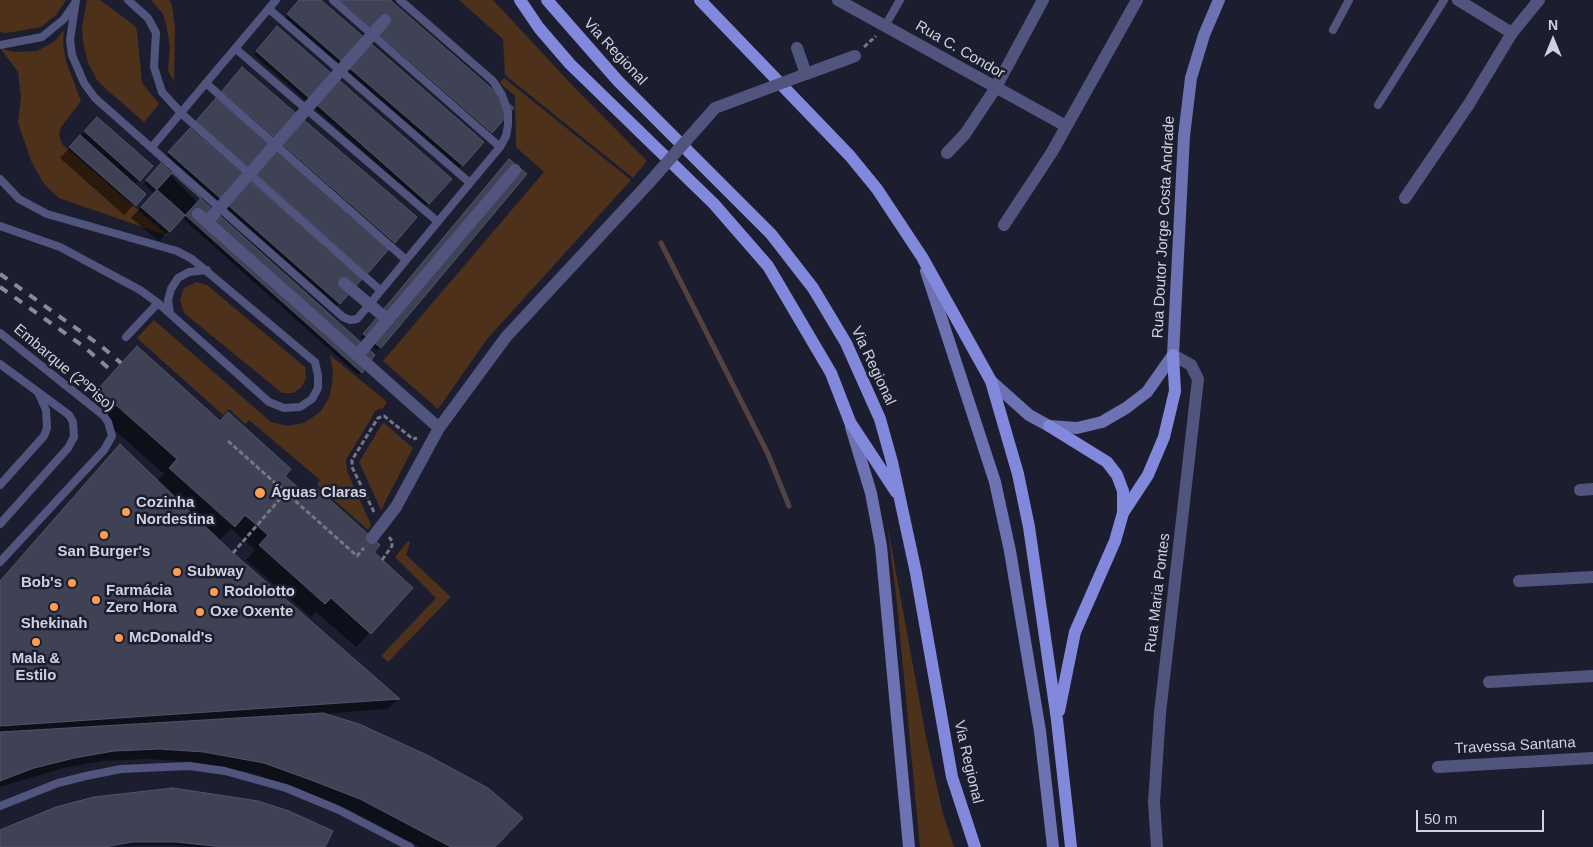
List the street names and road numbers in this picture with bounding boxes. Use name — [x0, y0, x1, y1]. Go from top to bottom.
street label: Via Regional — [580, 15, 650, 89]
street label: Rua C. Condor — [912, 17, 1008, 83]
street label: Rua Doutor Jorge Costa Andrade — [1149, 115, 1179, 339]
street label: Embarque (2ºPiso) — [10, 320, 118, 416]
street label: Via Regional — [847, 324, 899, 408]
street label: Rua Maria Pontes — [1142, 532, 1174, 654]
street label: Via Regional — [950, 719, 986, 805]
street label: Travessa Santana — [1454, 734, 1576, 758]

